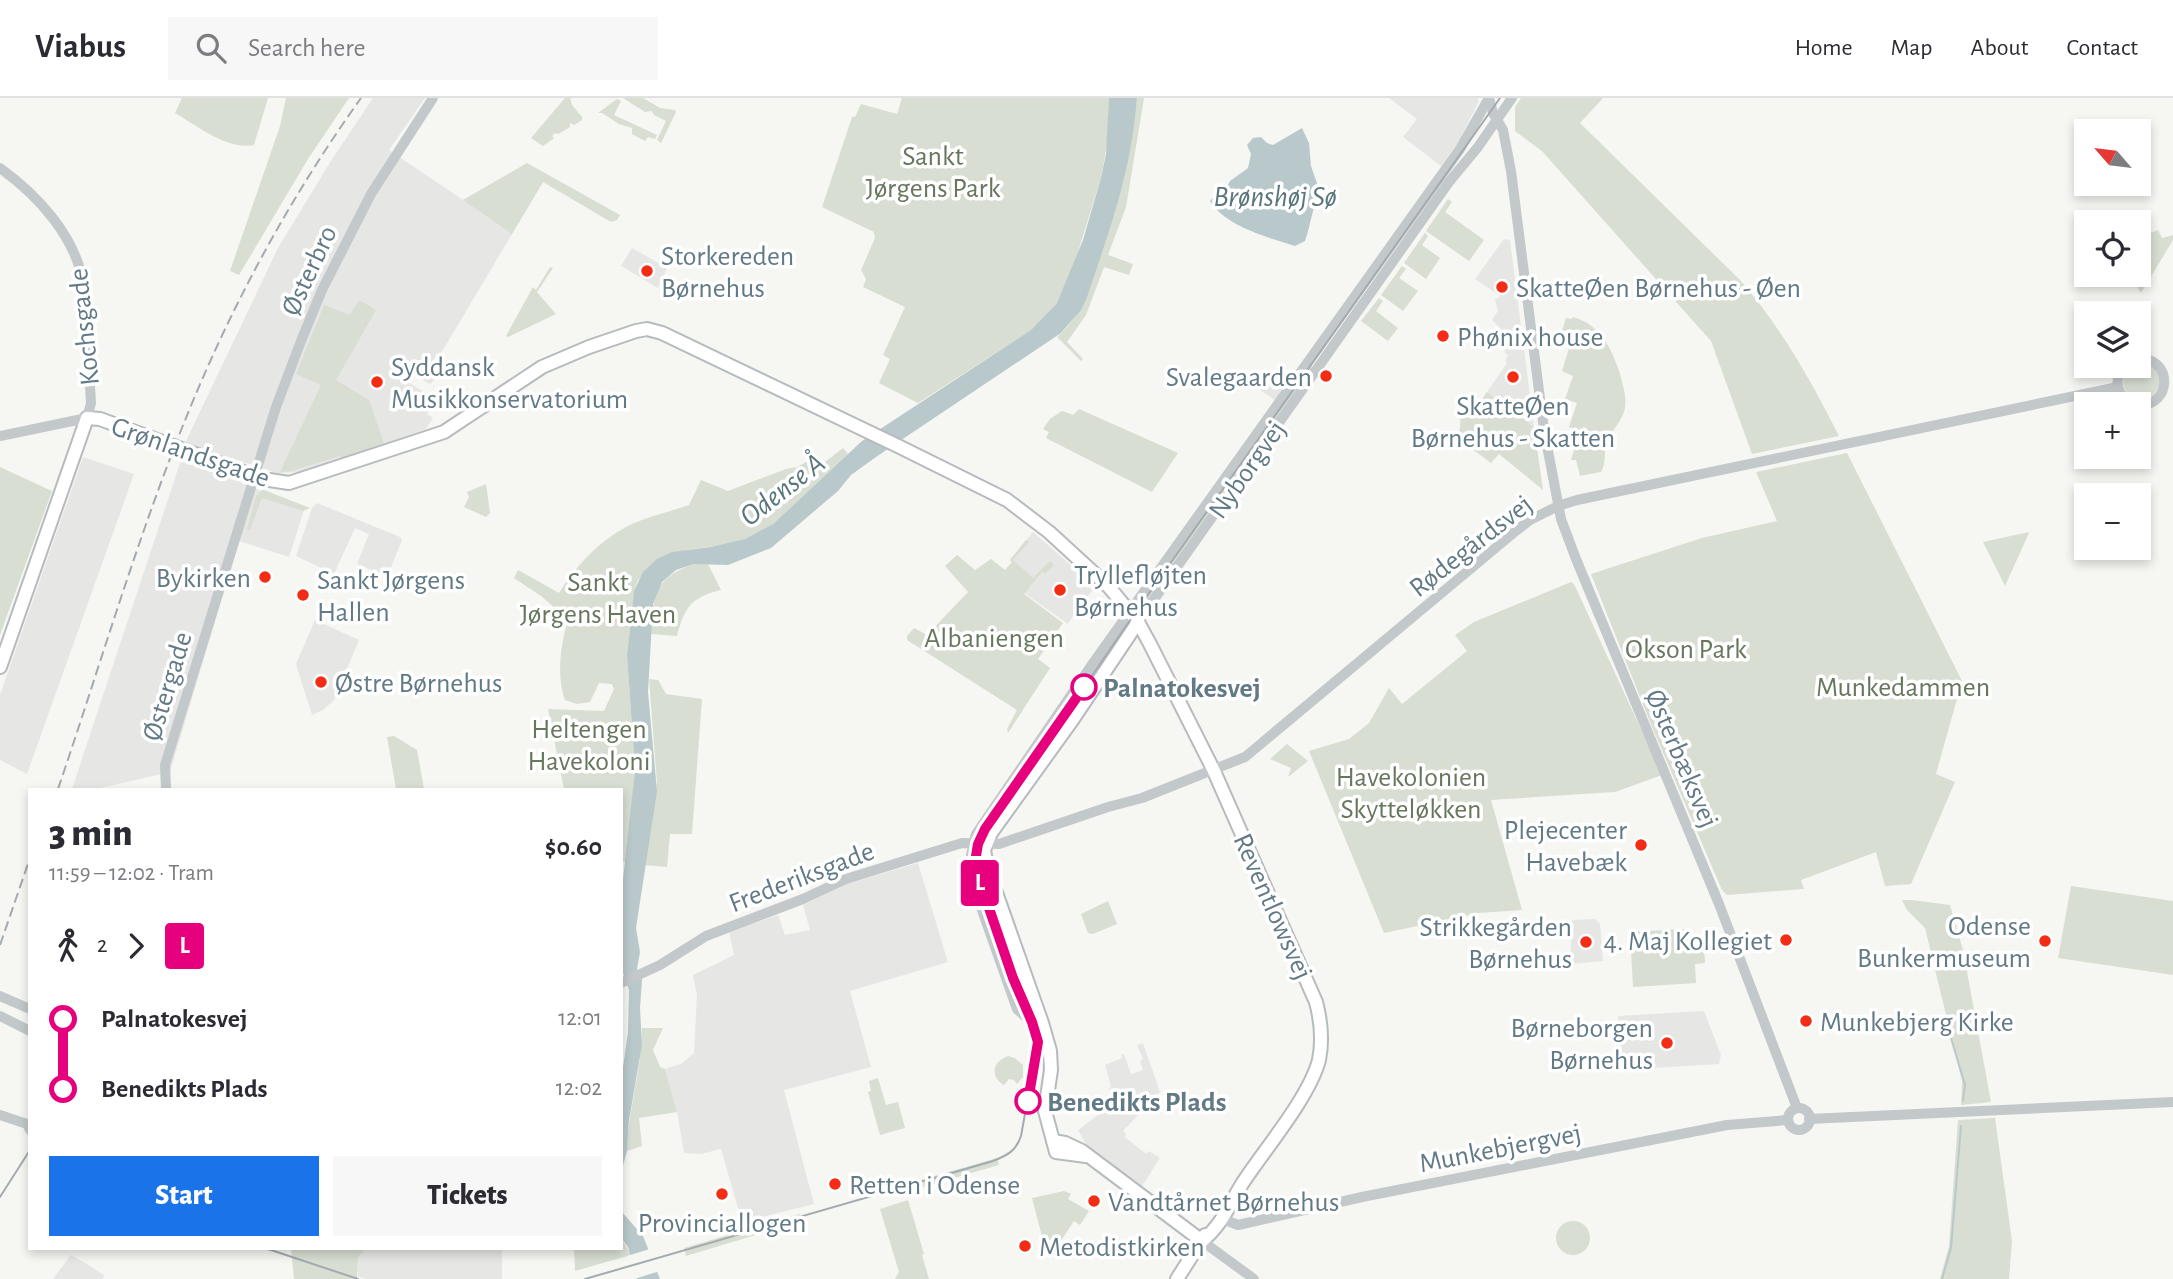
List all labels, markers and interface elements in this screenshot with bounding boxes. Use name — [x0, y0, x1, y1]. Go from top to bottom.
search box — [168, 17, 658, 80]
icon: search — [192, 29, 230, 67]
text: Viabus — [35, 31, 126, 64]
text: Search here — [248, 35, 366, 61]
text: Home — [1795, 36, 1853, 60]
text: Map — [1891, 36, 1933, 60]
text: About — [1971, 36, 2028, 60]
text: Contact — [2066, 36, 2138, 60]
north arrow — [2074, 119, 2151, 196]
map controls — [2074, 119, 2151, 560]
park label: Sankt Jørgens Park — [866, 143, 1001, 203]
water label: Brønshøj Sø — [1213, 182, 1337, 212]
button: locate — [2074, 210, 2151, 287]
street label: Østerbro — [277, 222, 343, 320]
place label: Storkereden Børnehus — [661, 243, 794, 303]
marker: Storkereden Børnehus — [639, 263, 655, 279]
street label: Kochsgade — [65, 267, 105, 387]
place label: SkatteØen Børnehus - Øen — [1516, 275, 1801, 303]
marker: SkatteØen Børnehus - Øen — [1494, 279, 1510, 295]
button: layers — [2074, 301, 2151, 378]
place label: Phønix house — [1457, 324, 1603, 352]
marker: Phønix house — [1435, 328, 1451, 344]
place label: Syddansk Musikkonservatorium — [391, 354, 628, 414]
place label: Svalegaarden — [1166, 364, 1312, 392]
marker: Svalegaarden — [1318, 368, 1334, 384]
marker: SkatteØen Børnehus - Skatten — [1505, 369, 1521, 385]
marker: Syddansk Musikkonservatorium — [369, 374, 385, 390]
button: + — [2074, 392, 2151, 469]
place label: SkatteØen Børnehus - Skatten — [1411, 393, 1615, 453]
street label: Grønlandsgade — [107, 413, 273, 493]
street label: Nyborgvej — [1204, 416, 1291, 524]
water label: Odense Å — [733, 446, 831, 532]
button: − — [2074, 483, 2151, 560]
street label: Rødegårdsvej — [1405, 490, 1538, 603]
place label: Tryllefløjten Børnehus — [1074, 562, 1207, 622]
place label: Bykirken — [156, 565, 251, 593]
place label: Sankt Jørgens Hallen — [317, 567, 465, 627]
marker: Bykirken — [257, 569, 273, 585]
park label: Sankt Jørgens Haven — [520, 569, 676, 629]
marker: Tryllefløjten Børnehus — [1052, 582, 1068, 598]
marker: Sankt Jørgens Hallen — [295, 587, 311, 603]
park label: Albaniengen — [924, 625, 1064, 653]
street label: Østergade — [138, 629, 198, 744]
park label: Okson Park — [1625, 636, 1747, 664]
place label: Østre Børnehus — [335, 670, 502, 698]
marker: Østre Børnehus — [313, 674, 329, 690]
marker: Palnatokesvej — [1071, 674, 1097, 700]
park label: Munkedammen — [1816, 674, 1990, 702]
place label: Palnatokesvej — [1103, 675, 1261, 703]
street label: Østerbæksvej — [1640, 686, 1723, 832]
park label: Heltengen Havekoloni — [527, 716, 651, 776]
park label: Havekolonien Skytteløkken — [1336, 764, 1486, 824]
text: 3 min — [49, 815, 133, 853]
place label: Plejecenter Havebæk — [1504, 817, 1627, 877]
street label: Reventlowsvej — [1228, 830, 1317, 984]
text: $0.60 — [545, 834, 602, 860]
street label: Frederiksgade — [725, 837, 878, 918]
marker: Plejecenter Havebæk — [1633, 837, 1649, 853]
line badge: L — [957, 860, 1003, 906]
text: 11:59 – 12:02 · Tram — [49, 862, 214, 885]
text: L — [975, 871, 985, 895]
place label: Odense Bunkermuseum — [1857, 913, 2031, 973]
place label: Strikkegården Børnehus — [1420, 914, 1572, 974]
icon: walk — [49, 927, 87, 965]
icon: forward — [117, 927, 155, 965]
place label: 4. Maj Kollegiet — [1604, 928, 1772, 956]
marker: 4. Maj Kollegiet — [1778, 932, 1794, 948]
marker: Odense Bunkermuseum — [2037, 933, 2053, 949]
text: 2 — [97, 934, 107, 957]
text: L — [179, 934, 190, 958]
marker: Strikkegården Børnehus — [1578, 934, 1594, 950]
text: Palnatokesvej — [101, 1006, 247, 1032]
text: 12:01 — [558, 1007, 602, 1030]
place label: Munkebjerg Kirke — [1820, 1009, 2014, 1037]
marker: Munkebjerg Kirke — [1798, 1013, 1814, 1029]
place label: Børneborgen Børnehus — [1510, 1015, 1653, 1075]
marker: Børneborgen Børnehus — [1659, 1035, 1675, 1051]
text: Benedikts Plads — [101, 1076, 268, 1102]
text: 12:02 — [556, 1077, 602, 1100]
marker: Benedikts Plads — [1015, 1088, 1041, 1114]
place label: Benedikts Plads — [1047, 1089, 1226, 1117]
street label: Munkebjergvej — [1417, 1120, 1584, 1178]
button: Start — [49, 1156, 319, 1236]
button: Tickets — [333, 1156, 602, 1236]
place label: Retten i Odense — [849, 1172, 1020, 1200]
marker: Retten i Odense — [827, 1176, 843, 1192]
marker: Provinciallogen — [714, 1186, 730, 1202]
place label: Vandtårnet Børnehus — [1108, 1189, 1339, 1217]
marker: Vandtårnet Børnehus — [1086, 1193, 1102, 1209]
place label: Provinciallogen — [638, 1210, 806, 1238]
place label: Metodistkirken — [1039, 1234, 1205, 1262]
marker: Metodistkirken — [1017, 1238, 1033, 1254]

